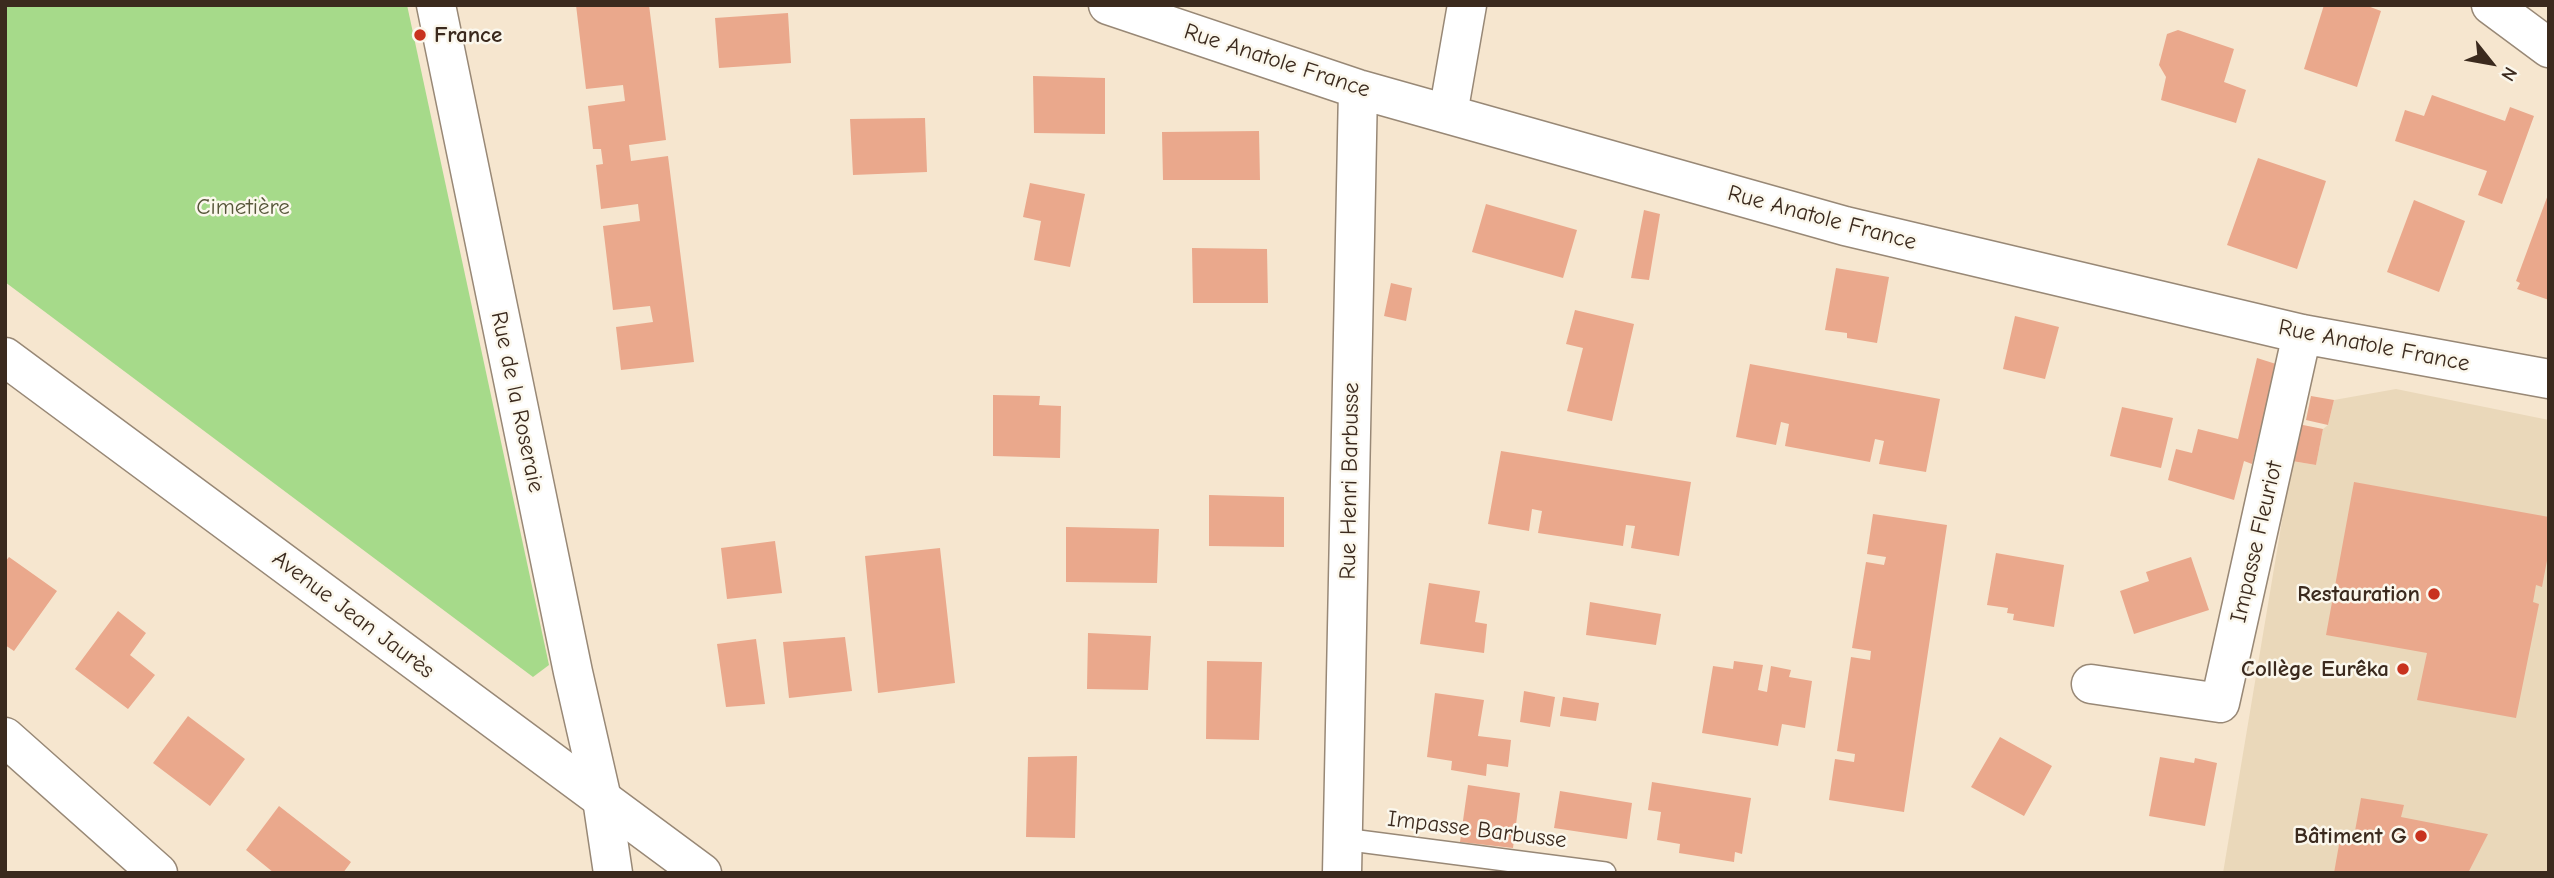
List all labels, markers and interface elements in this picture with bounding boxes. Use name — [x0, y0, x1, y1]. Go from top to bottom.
street label: Rue Anatole France — [1180, 18, 1374, 104]
place label: France — [434, 21, 502, 49]
marker: France — [412, 27, 428, 43]
north arrow — [2456, 28, 2526, 98]
text: N — [2496, 63, 2522, 85]
street label: Rue Anatole France — [1725, 180, 1919, 256]
park label: Cimetière — [196, 193, 290, 221]
street label: Rue de la Roseraie — [484, 309, 550, 495]
street label: Rue Anatole France — [2276, 314, 2472, 378]
street label: Rue Henri Barbusse — [1334, 382, 1366, 580]
street label: Impasse Fleuriot — [2225, 459, 2289, 625]
street label: Avenue Jean Jaurès — [267, 545, 439, 685]
place label: Restauration — [2297, 580, 2420, 608]
marker: Restauration — [2426, 586, 2442, 602]
place label: Collège Eurêka — [2241, 655, 2389, 683]
marker: Collège Eurêka — [2395, 661, 2411, 677]
street label: Impasse Barbusse — [1386, 805, 1568, 855]
place label: Bâtiment G — [2294, 822, 2407, 850]
marker: Bâtiment G — [2413, 828, 2429, 844]

